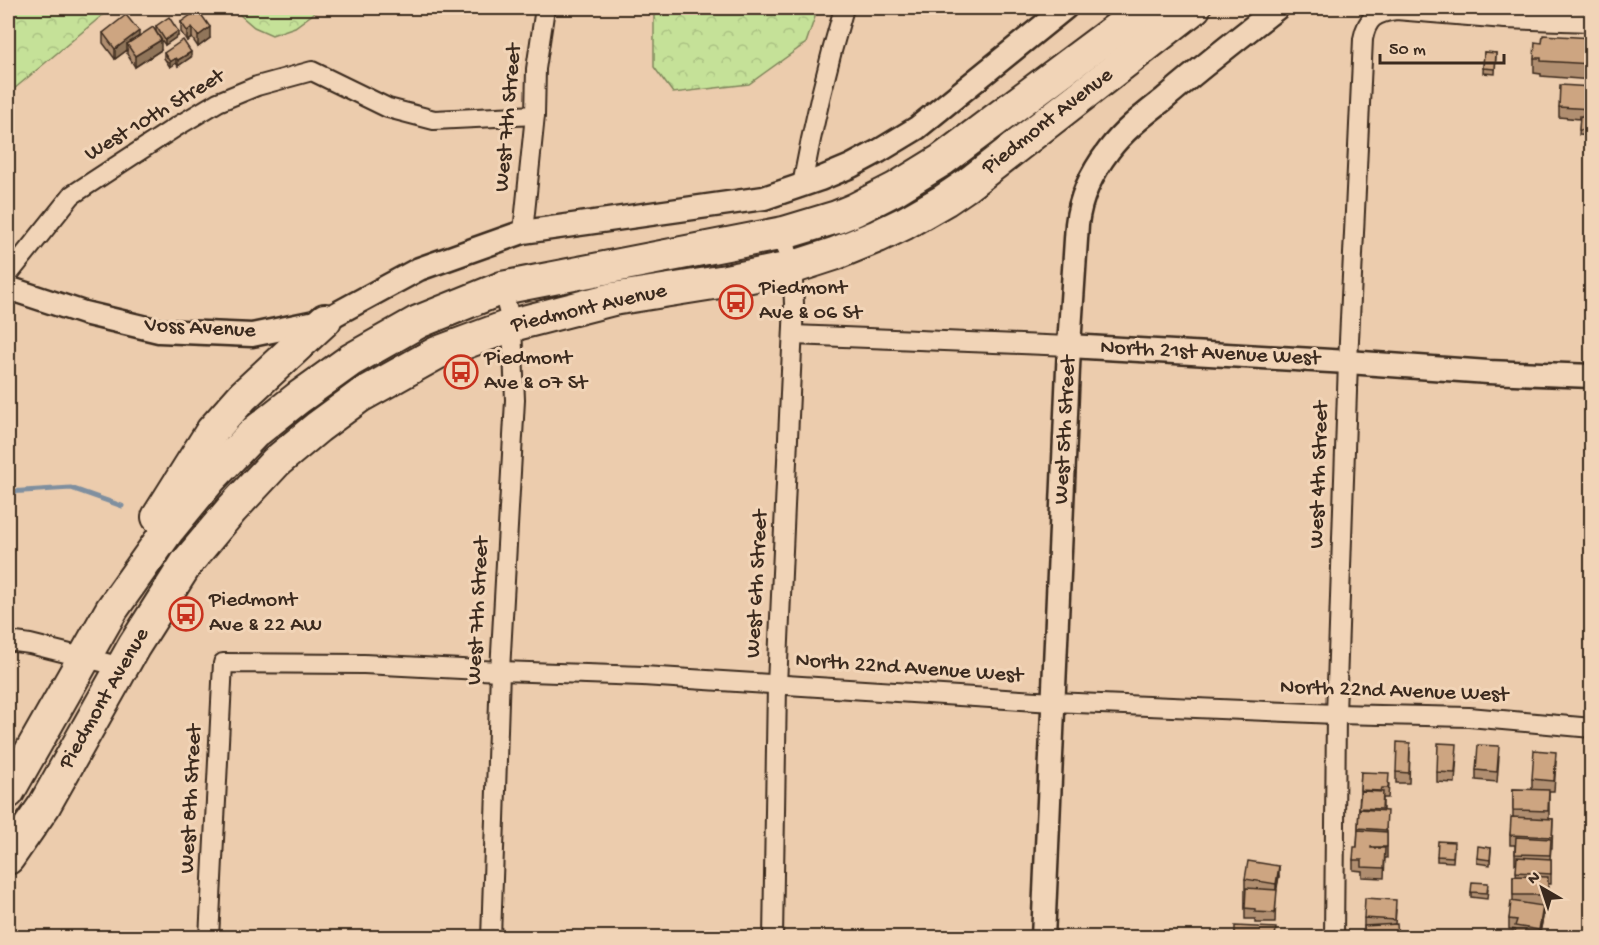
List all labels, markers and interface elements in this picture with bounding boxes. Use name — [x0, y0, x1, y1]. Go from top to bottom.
scale bar — [1380, 27, 1504, 65]
text: 50 m — [1389, 40, 1426, 61]
street label: West 7th Street — [490, 41, 529, 193]
street label: Piedmont Avenue — [977, 62, 1119, 182]
street label: West 10th Street — [80, 63, 231, 168]
place label: Piedmont Ave & 06 St — [758, 276, 864, 327]
street label: Piedmont Avenue — [508, 278, 670, 340]
bus stop icon: Piedmont Ave & 06 St — [718, 284, 754, 320]
street label: Voss Avenue — [143, 313, 257, 345]
street label: North 21st Avenue West — [1099, 335, 1323, 373]
place label: Piedmont Ave & 07 St — [483, 346, 589, 397]
street label: West 5th Street — [1049, 353, 1083, 505]
bus stop icon: Piedmont Ave & 07 St — [443, 354, 479, 390]
street label: West 4th Street — [1304, 399, 1336, 549]
street label: West 6th Street — [741, 507, 775, 659]
street label: West 7th Street — [462, 534, 496, 686]
place label: Piedmont Ave & 22 AW — [208, 588, 322, 639]
bus stop icon: Piedmont Ave & 22 AW — [168, 596, 204, 632]
street label: Piedmont Avenue — [53, 623, 156, 775]
street label: North 22nd Avenue West — [794, 648, 1026, 690]
street label: North 22nd Avenue West — [1280, 675, 1511, 709]
street label: West 8th Street — [175, 722, 209, 874]
north arrow — [1512, 858, 1572, 918]
text: N — [1525, 868, 1545, 890]

